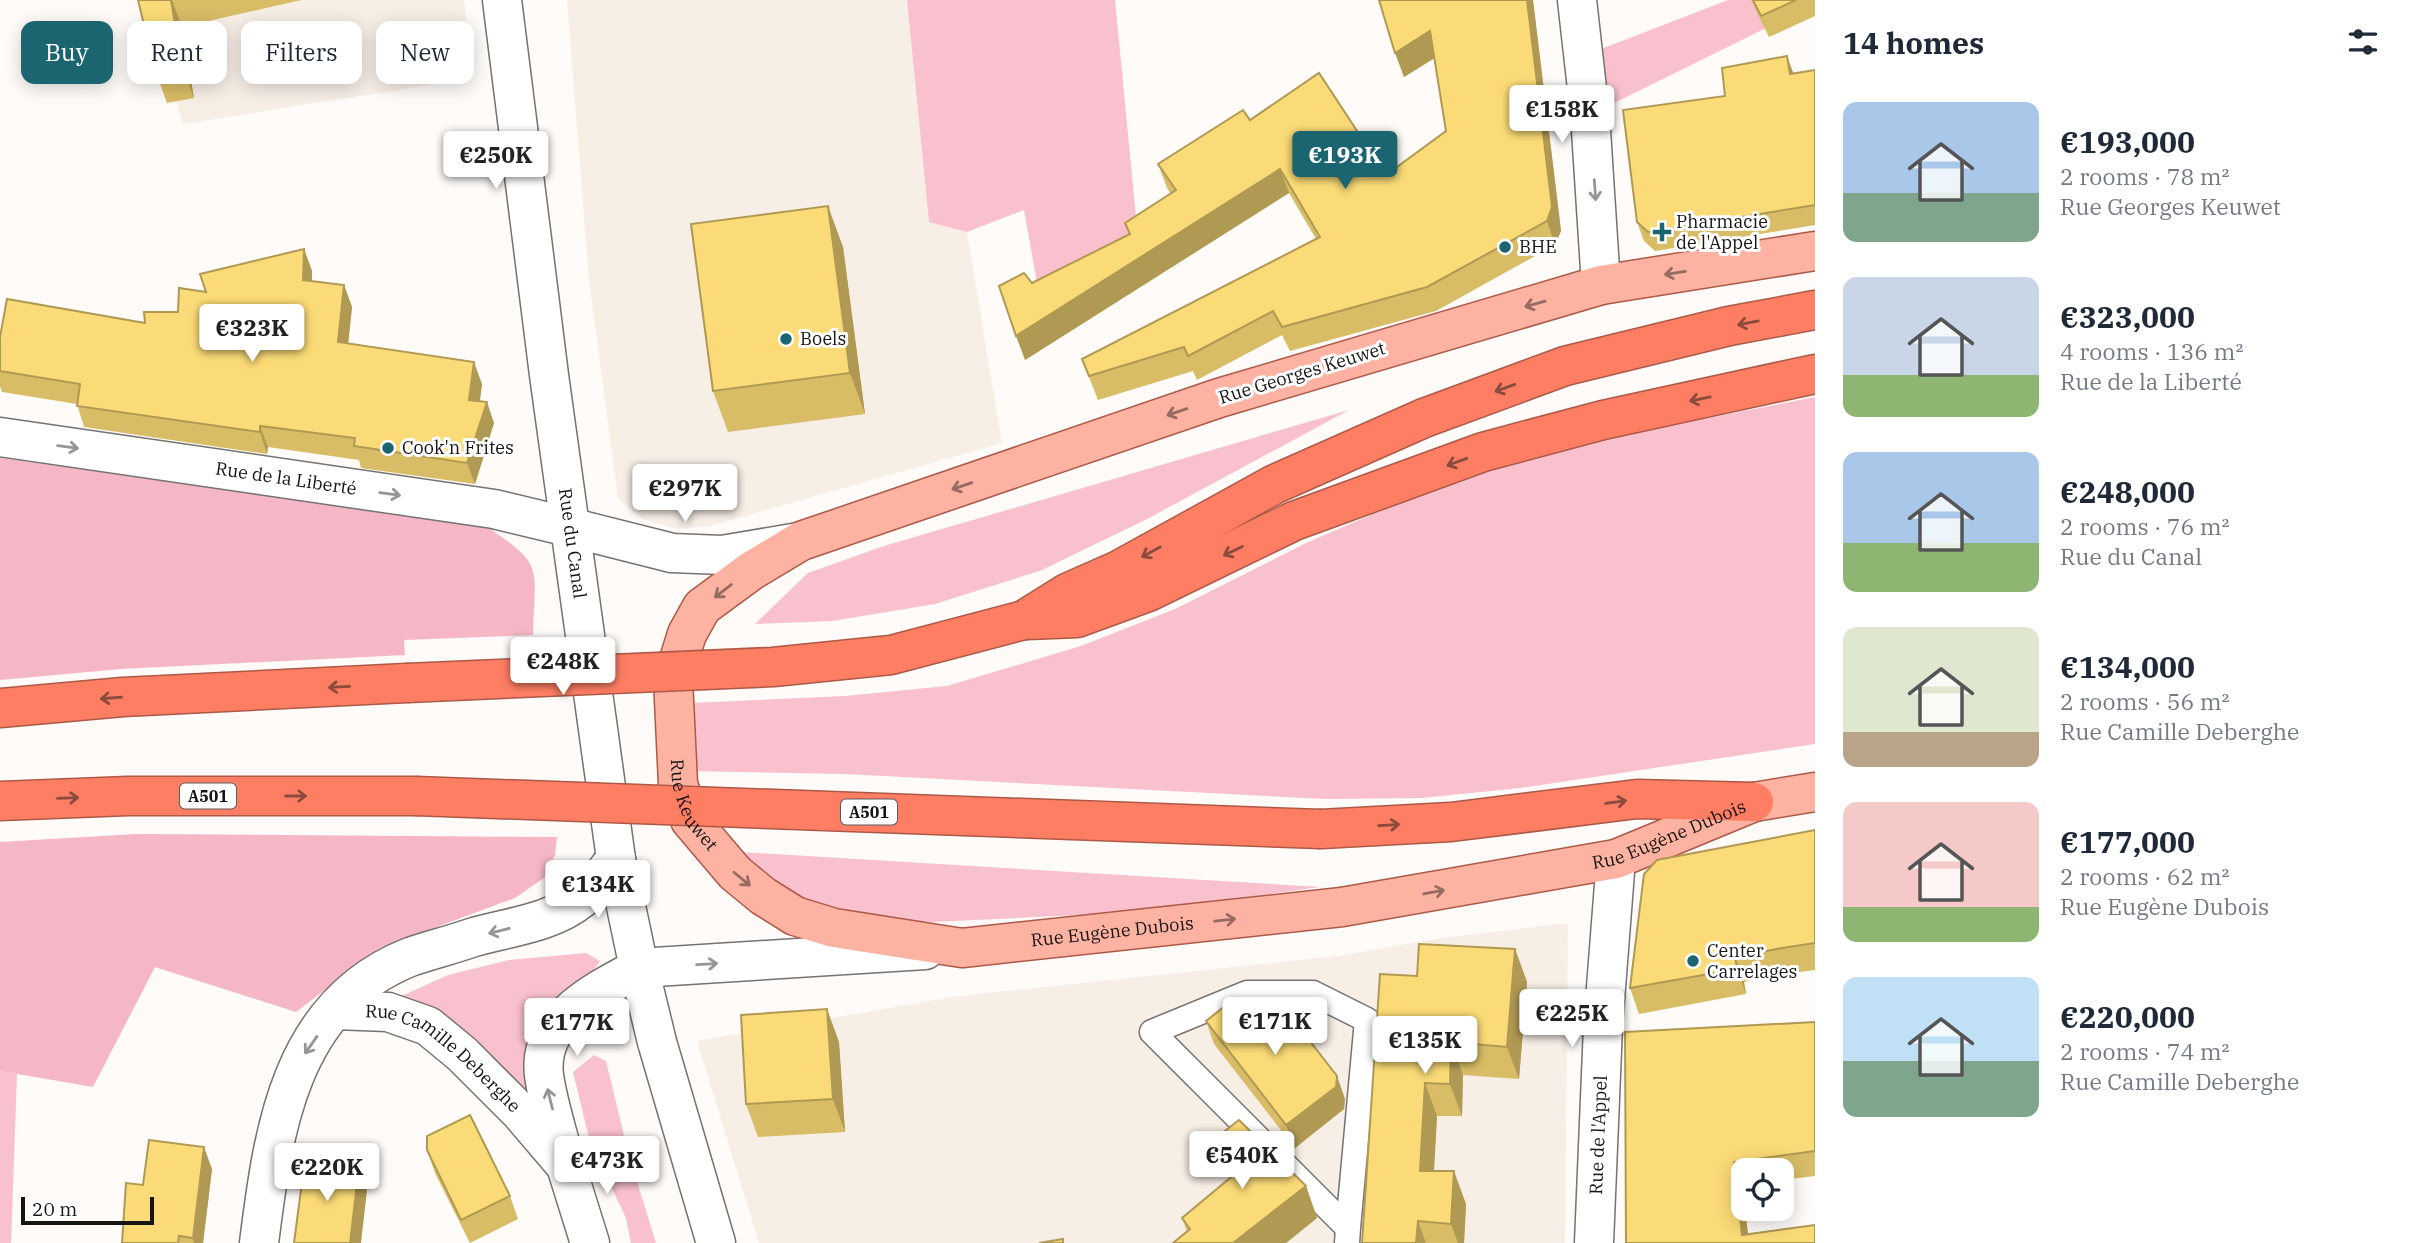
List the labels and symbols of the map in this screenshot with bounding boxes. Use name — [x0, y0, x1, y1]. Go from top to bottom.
pin: €158K — [1513, 86, 1611, 145]
pin: €250K — [447, 132, 545, 191]
pin: €193K — [1296, 132, 1394, 191]
one-way arrow — [1589, 178, 1602, 201]
place label: Pharmacie de l'Appel — [1676, 210, 1768, 254]
marker: Pharmacie de l'Appel — [1654, 224, 1670, 240]
place label: BHE — [1519, 235, 1557, 258]
marker: BHE — [1497, 239, 1513, 255]
one-way arrow — [1664, 267, 1687, 280]
one-way arrow — [1525, 299, 1547, 312]
pin: €323K — [203, 304, 301, 364]
one-way arrow — [1737, 316, 1760, 330]
place label: Boels — [800, 327, 846, 350]
marker: Boels — [778, 331, 794, 347]
street label: Rue Georges Keuwet — [1216, 336, 1388, 409]
one-way arrow — [1495, 383, 1517, 396]
one-way arrow — [1689, 392, 1712, 406]
one-way arrow — [1166, 407, 1188, 419]
place label: Cook'n Frites — [402, 436, 514, 459]
one-way arrow — [56, 440, 78, 453]
marker: Cook'n Frites — [380, 440, 396, 456]
street label: Rue de la Liberté — [214, 457, 358, 500]
one-way arrow — [1446, 457, 1468, 469]
pin: €297K — [636, 464, 734, 524]
one-way arrow — [951, 481, 973, 493]
one-way arrow — [378, 487, 401, 500]
street label: Rue du Canal — [554, 487, 592, 600]
one-way arrow — [1141, 545, 1161, 559]
one-way arrow — [1223, 545, 1244, 558]
one-way arrow — [714, 584, 732, 599]
pin: €248K — [514, 638, 612, 697]
one-way arrow — [327, 680, 350, 693]
one-way arrow — [101, 692, 123, 705]
street label: Rue Keuwet — [666, 758, 723, 855]
road number: A501 — [180, 783, 236, 808]
one-way arrow — [284, 789, 307, 803]
one-way arrow — [56, 792, 79, 805]
street label: Rue Eugène Dubois — [1590, 795, 1749, 874]
one-way arrow — [1604, 795, 1626, 808]
road number: A501 — [841, 800, 897, 824]
one-way arrow — [1378, 819, 1401, 832]
pin: €134K — [549, 860, 647, 920]
one-way arrow — [733, 871, 751, 887]
one-way arrow — [1422, 885, 1444, 898]
street label: Rue Eugène Dubois — [1029, 911, 1195, 952]
one-way arrow — [1213, 913, 1236, 926]
one-way arrow — [488, 925, 511, 938]
place label: Center Carrelages — [1707, 939, 1797, 983]
marker: Center Carrelages — [1685, 953, 1701, 969]
one-way arrow — [695, 957, 718, 970]
pin: €225K — [1523, 990, 1621, 1049]
pin: €177K — [528, 998, 626, 1058]
pin: €171K — [1226, 998, 1324, 1057]
street label: Rue Camille Deberghe — [365, 999, 526, 1117]
pin: €135K — [1376, 1016, 1474, 1076]
one-way arrow — [304, 1035, 318, 1054]
street label: Rue de l'Appel — [1584, 1075, 1612, 1195]
one-way arrow — [543, 1089, 556, 1111]
pin: €540K — [1193, 1132, 1291, 1191]
pin: €473K — [558, 1136, 656, 1196]
pin: €220K — [278, 1144, 376, 1203]
scale bar — [21, 1194, 154, 1226]

